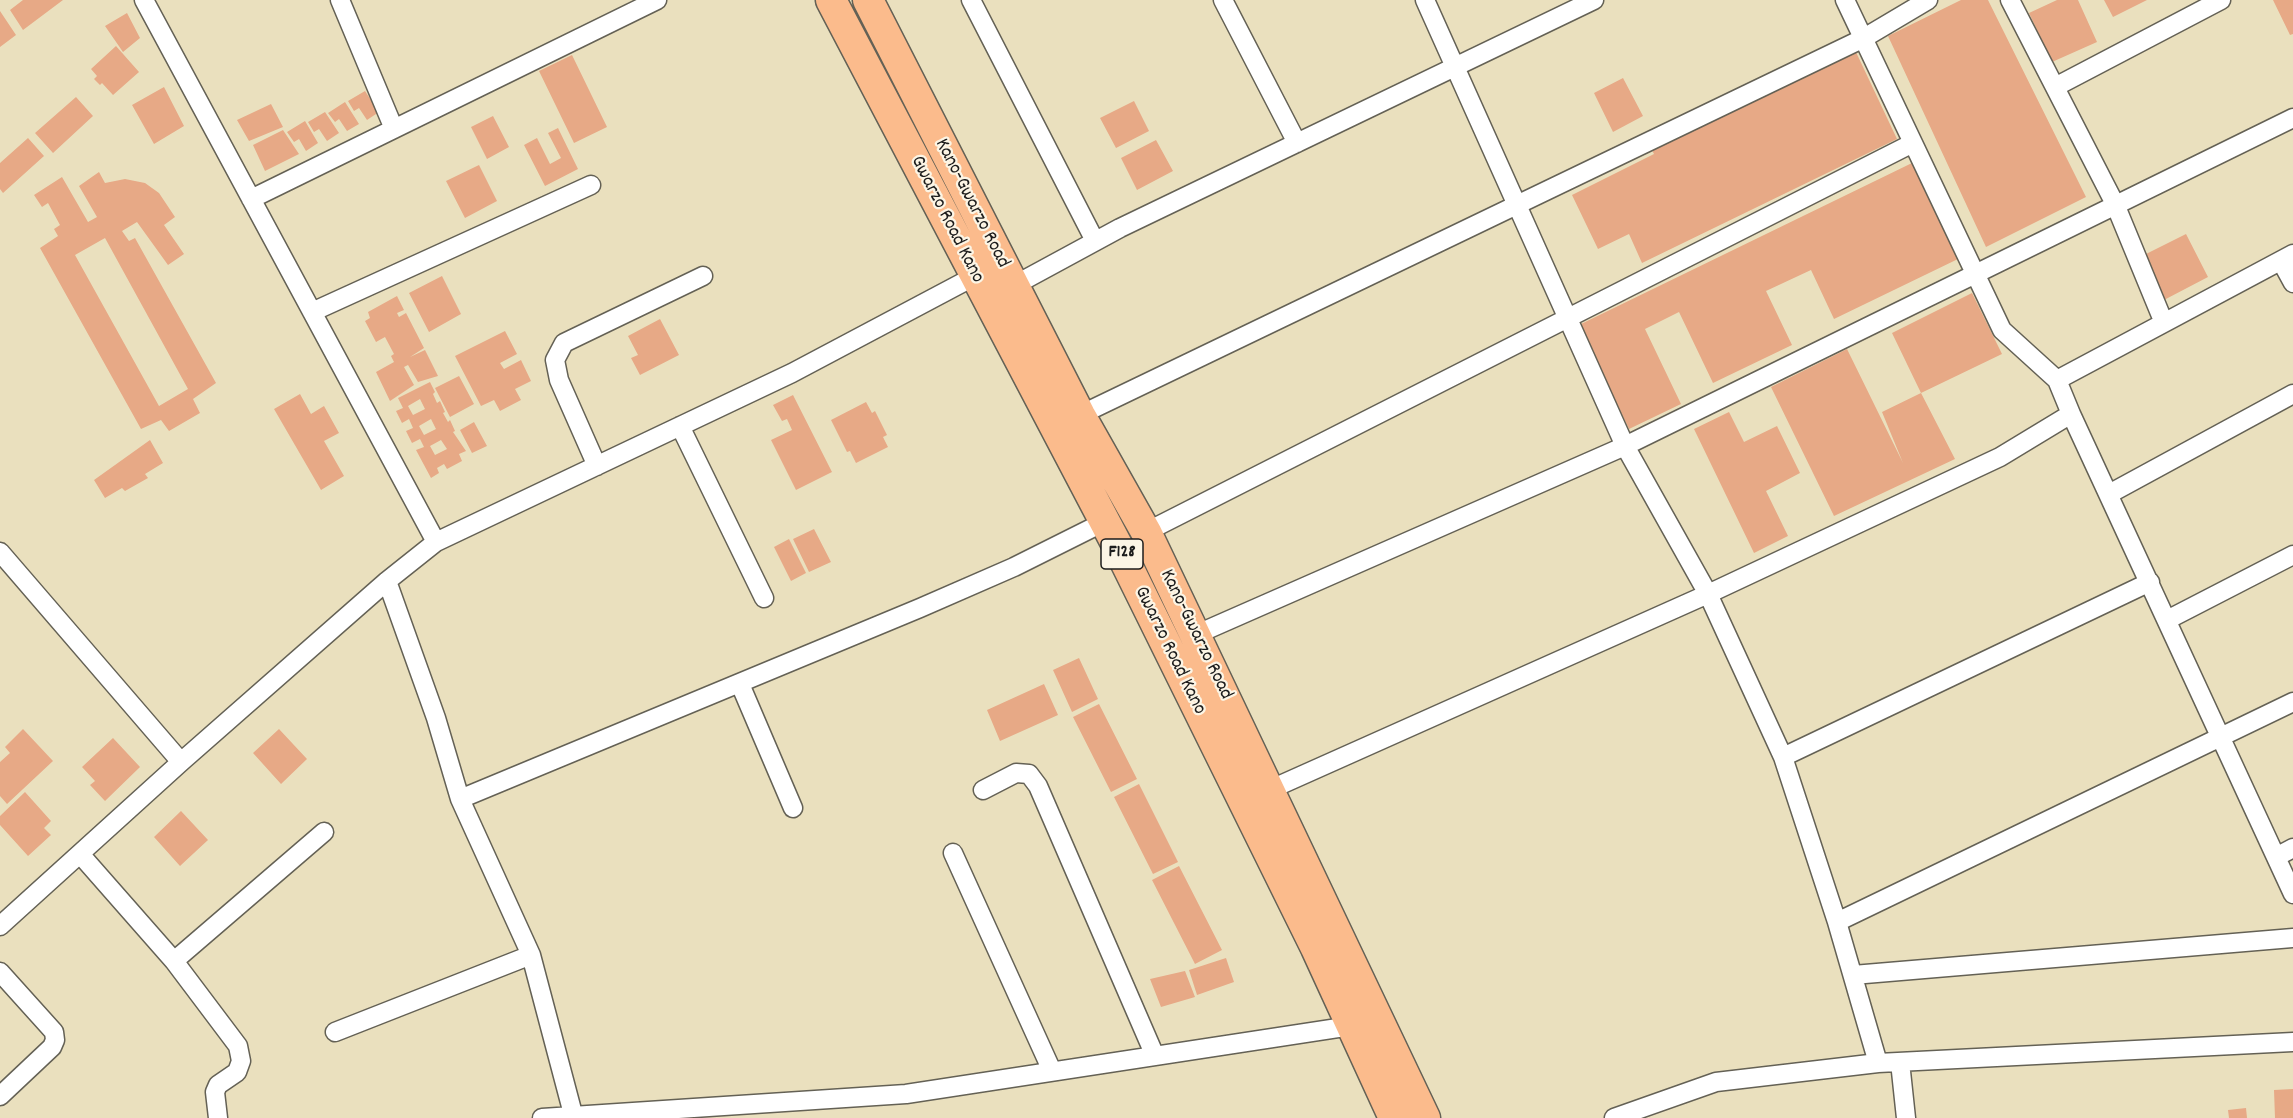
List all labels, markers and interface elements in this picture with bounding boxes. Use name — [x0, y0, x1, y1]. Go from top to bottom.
street label: Kano-Gwarzo Road — [928, 135, 1014, 273]
street label: Gwarzo Road Kano — [904, 152, 988, 288]
road number: F128 — [1101, 539, 1143, 569]
street label: Kano-Gwarzo Road — [1153, 566, 1237, 704]
street label: Gwarzo Road Kano — [1128, 583, 1210, 719]

